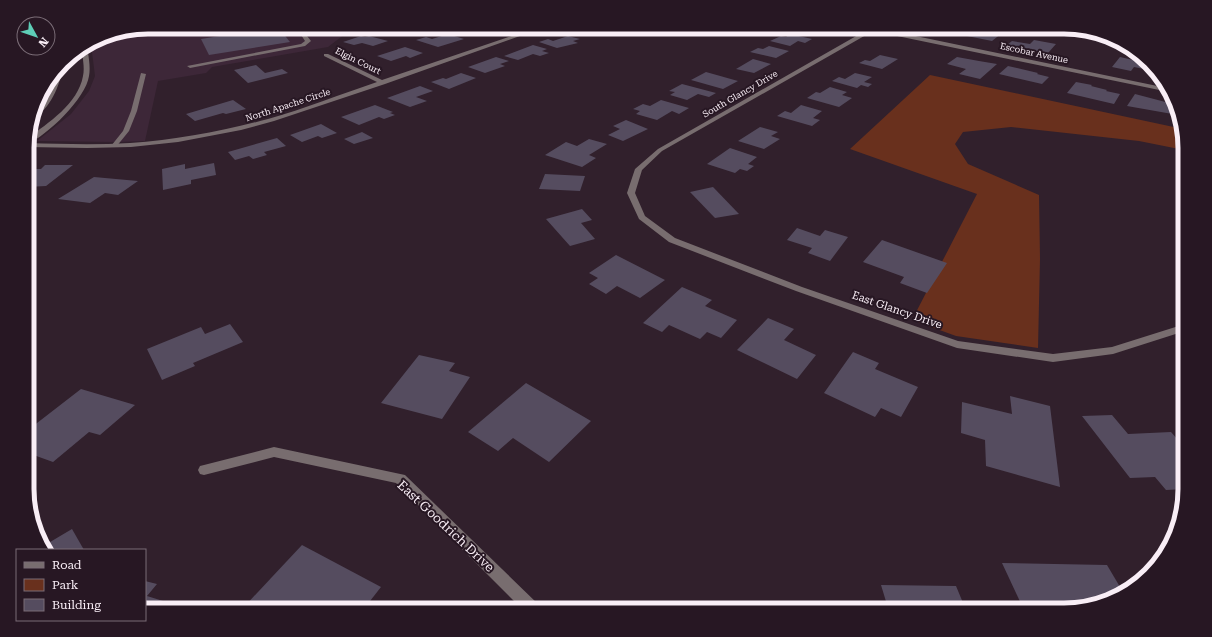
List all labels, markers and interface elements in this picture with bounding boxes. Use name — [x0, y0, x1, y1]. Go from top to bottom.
north arrow — [16, 16, 56, 56]
text: N — [35, 35, 51, 50]
street label: Escobar Avenue — [999, 41, 1069, 65]
street label: Elgin Court — [334, 46, 383, 77]
street label: South Glancy Drive — [701, 68, 779, 120]
street label: North Apache Circle — [244, 87, 332, 123]
street label: East Glancy Drive — [850, 288, 944, 332]
street label: East Goodrich Drive — [395, 477, 497, 575]
legend — [16, 549, 146, 621]
text: Road — [52, 558, 82, 572]
text: Park — [52, 578, 79, 592]
text: Building — [52, 598, 101, 612]

